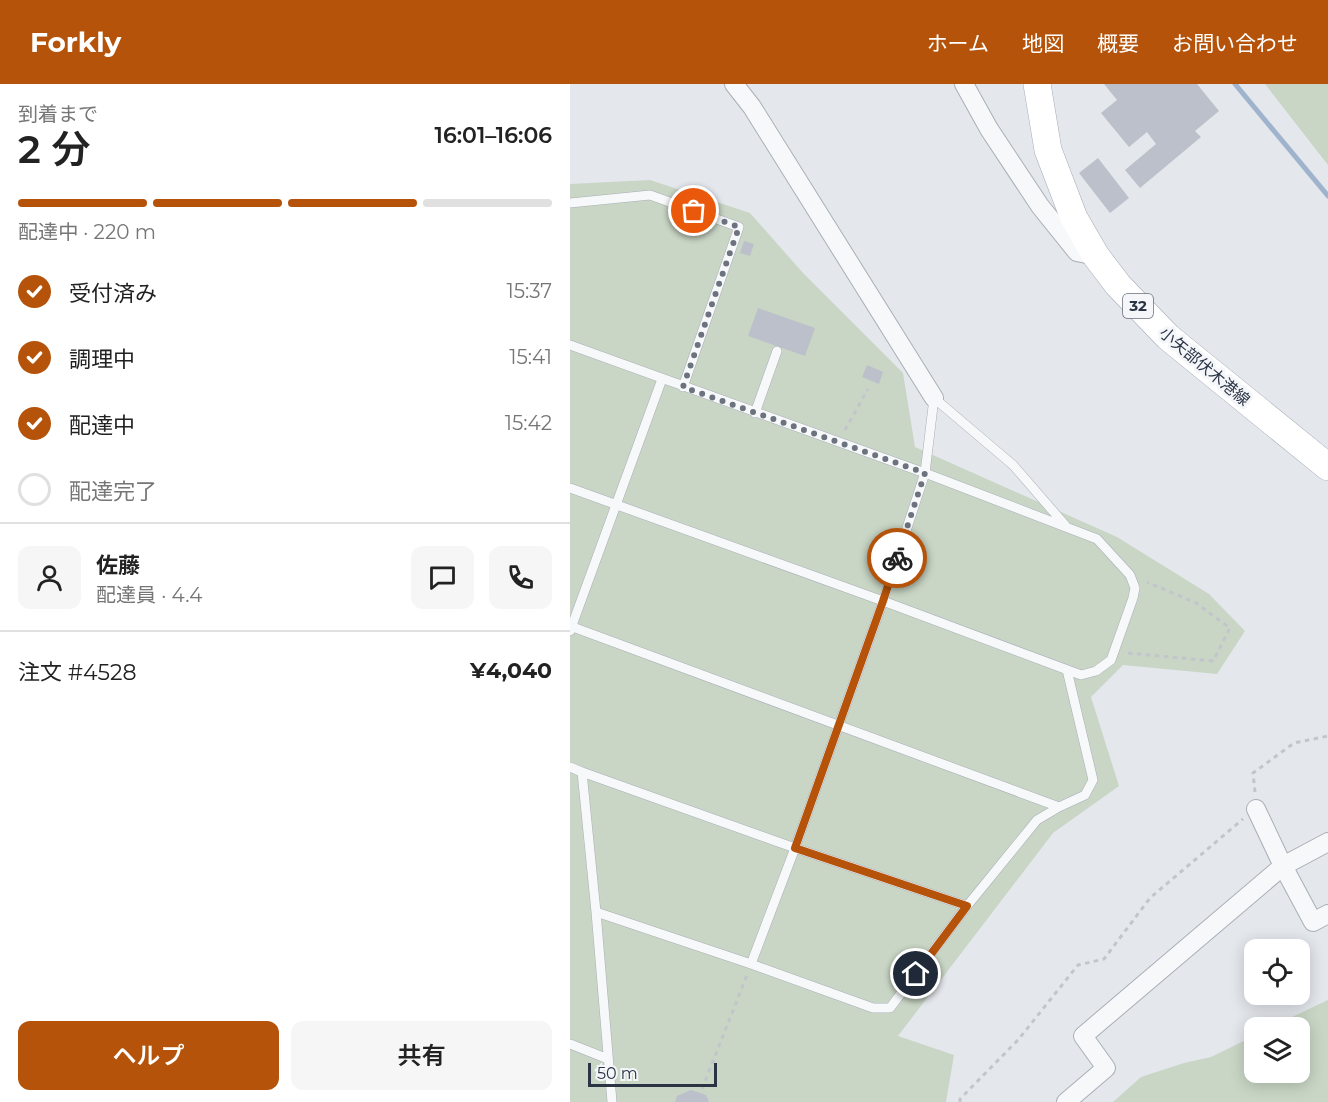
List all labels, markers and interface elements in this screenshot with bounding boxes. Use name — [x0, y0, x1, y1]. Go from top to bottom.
text: Forkly — [30, 25, 121, 59]
text: ホーム — [927, 31, 989, 56]
text: 地図 — [1022, 31, 1064, 56]
text: 概要 — [1097, 31, 1139, 56]
text: お問い合わせ — [1172, 31, 1298, 56]
text: 到着まで — [18, 102, 98, 126]
text: 16:01–16:06 — [435, 122, 552, 149]
text: 2 分 — [18, 125, 90, 173]
pin — [668, 185, 719, 236]
icon: bag — [677, 194, 710, 227]
text: 配達中 · 220 m — [18, 220, 156, 244]
icon: check — [18, 275, 51, 308]
text: 15:37 — [506, 279, 552, 303]
text: 受付済み — [69, 280, 157, 307]
road number: 32 — [1123, 294, 1153, 318]
street label: 小矢部伏木港線 — [1156, 323, 1254, 410]
icon: check — [18, 341, 51, 374]
text: 15:41 — [509, 345, 552, 369]
text: 調理中 — [69, 346, 135, 373]
icon: check — [18, 407, 51, 440]
text: 15:42 — [505, 411, 552, 435]
text: 配達中 — [69, 412, 135, 439]
text: 配達完了 — [69, 478, 157, 505]
courier — [867, 528, 927, 588]
icon: bike — [881, 542, 914, 575]
button: person — [18, 546, 81, 609]
button: chat — [411, 546, 474, 609]
button: phone — [489, 546, 552, 609]
text: 佐藤 — [96, 552, 140, 579]
text: 配達員 · 4.4 — [96, 583, 202, 607]
text: ¥4,040 — [470, 657, 552, 684]
text: 注文 #4528 — [18, 659, 136, 686]
map controls — [1244, 939, 1310, 1083]
button: locate — [1244, 939, 1310, 1005]
pin — [890, 948, 941, 999]
icon: home — [899, 957, 932, 990]
button: layers — [1244, 1017, 1310, 1083]
button: ヘルプ — [18, 1021, 279, 1090]
button: 共有 — [291, 1021, 552, 1090]
scale bar — [588, 1060, 717, 1088]
text: 50 m — [597, 1064, 638, 1083]

